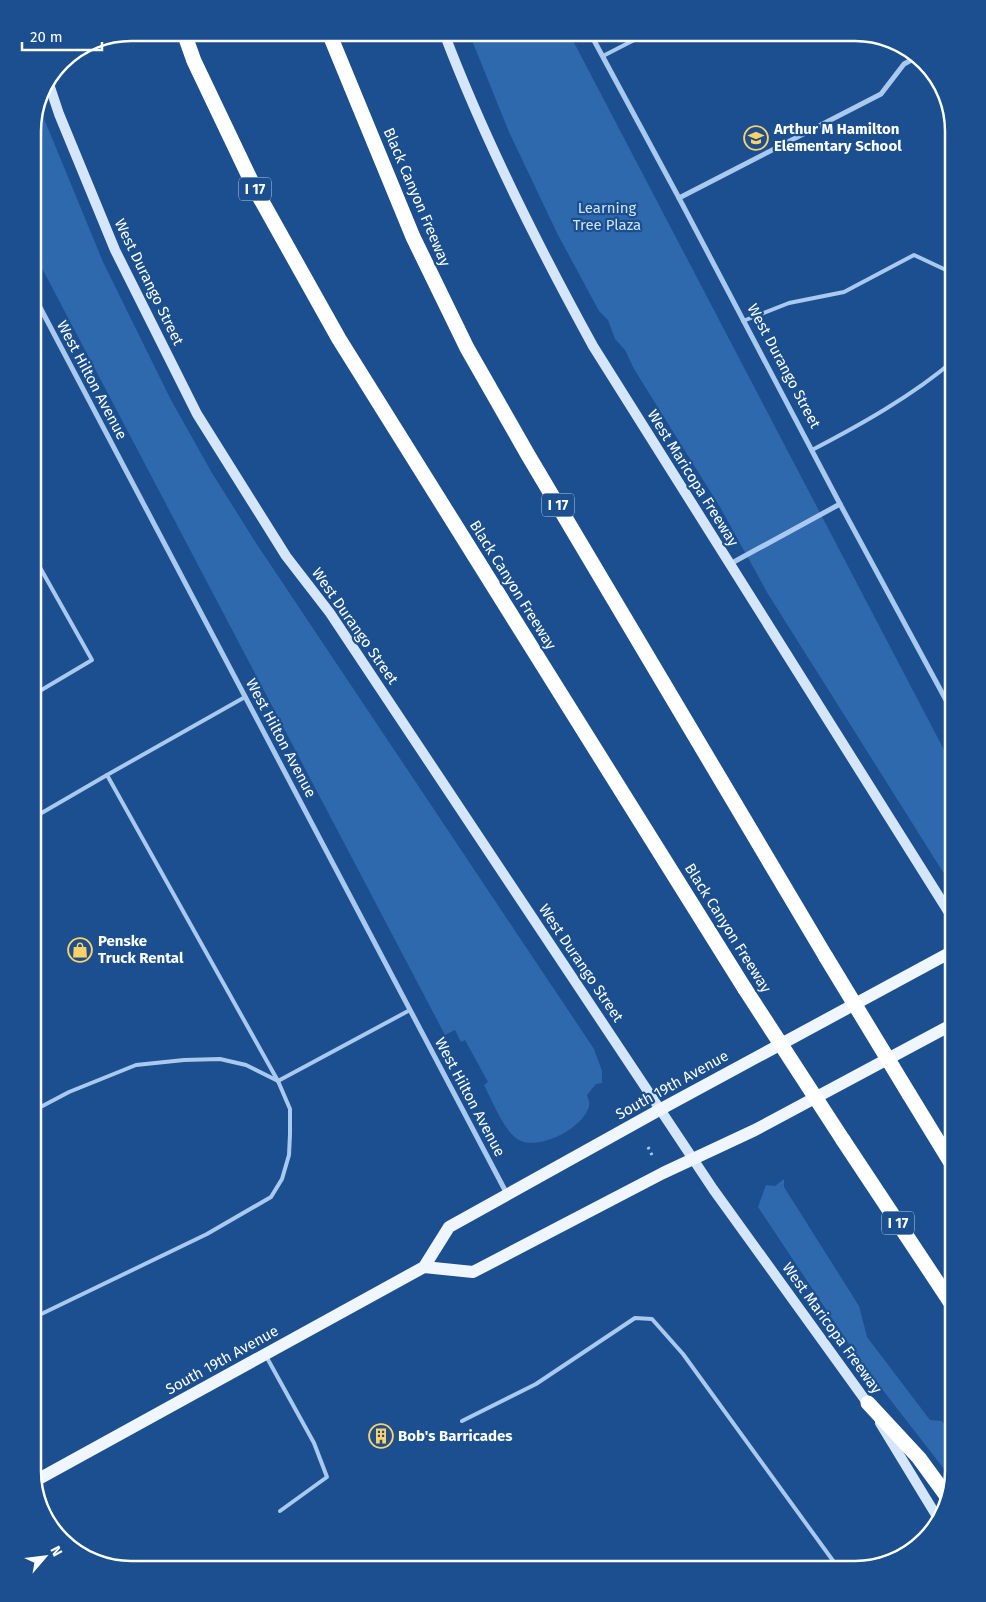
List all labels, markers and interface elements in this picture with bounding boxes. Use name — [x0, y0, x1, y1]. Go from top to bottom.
scale bar — [22, 20, 102, 52]
text: 20 m — [30, 28, 63, 46]
place label: Arthur M Hamilton Elementary School — [773, 120, 902, 155]
street label: Black Canyon Freeway — [380, 125, 455, 270]
school or university icon: Arthur M Hamilton Elementary School — [743, 125, 769, 151]
road number: I 17 — [239, 178, 271, 200]
park label: Learning Tree Plaza — [573, 199, 641, 234]
street label: West Durango Street — [111, 216, 188, 349]
street label: West Durango Street — [744, 301, 825, 432]
street label: West Hilton Avenue — [53, 317, 131, 443]
street label: West Maricopa Freeway — [644, 406, 743, 550]
road number: I 17 — [542, 494, 574, 516]
street label: Black Canyon Freeway — [466, 517, 560, 653]
street label: West Durango Street — [308, 564, 402, 688]
street label: West Hilton Avenue — [242, 675, 320, 801]
street label: Black Canyon Freeway — [681, 860, 775, 996]
street label: West Durango Street — [535, 901, 627, 1026]
place label: Penske Truck Rental — [98, 932, 184, 967]
shop icon: Penske Truck Rental — [67, 937, 93, 963]
street label: West Hilton Avenue — [431, 1034, 509, 1160]
street label: South 19th Avenue — [612, 1047, 732, 1123]
road number: I 17 — [882, 1212, 914, 1234]
street label: West Maricopa Freeway — [778, 1259, 886, 1398]
street label: South 19th Avenue — [162, 1322, 282, 1398]
building icon: Bob's Barricades — [368, 1423, 394, 1449]
place label: Bob's Barricades — [398, 1427, 513, 1445]
north arrow — [20, 1532, 70, 1582]
text: N — [46, 1543, 66, 1559]

